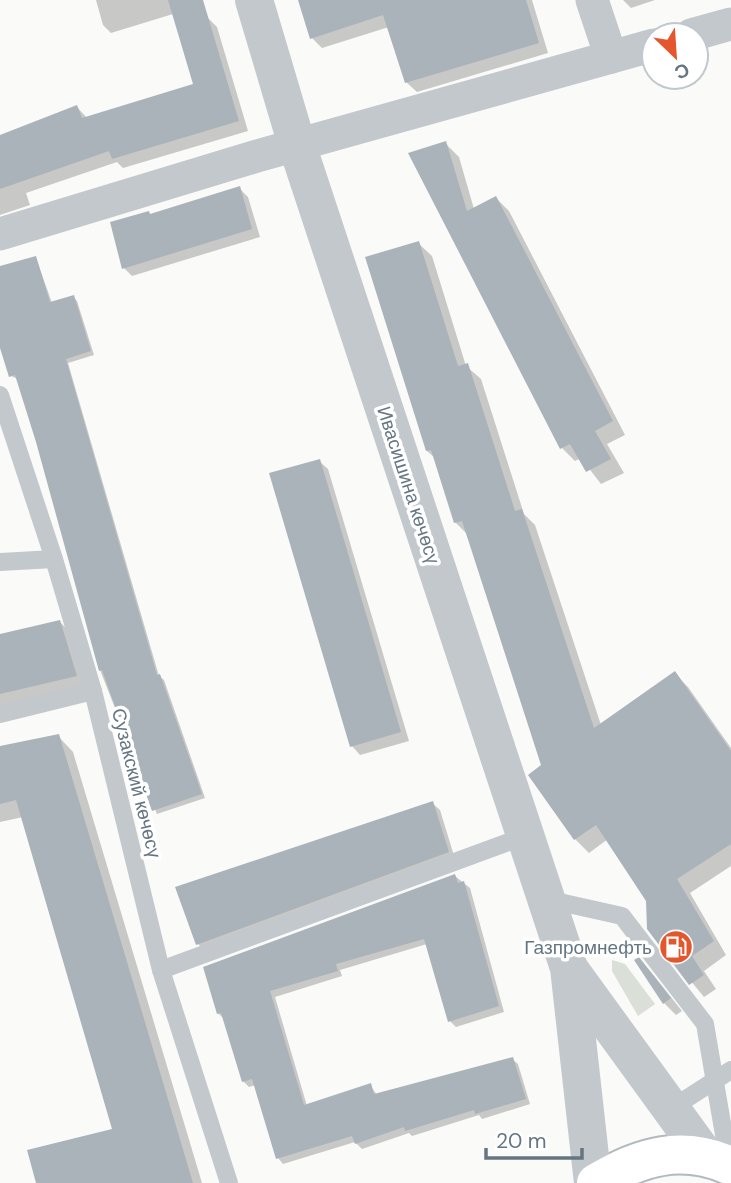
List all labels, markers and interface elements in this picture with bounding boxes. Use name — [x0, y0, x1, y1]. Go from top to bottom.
north arrow — [640, 21, 710, 91]
text: С — [670, 57, 693, 85]
street label: Ивасишина көчөсү — [371, 403, 446, 568]
street label: Сузакский көчөсү — [106, 706, 167, 861]
fuel station icon: Газпромнефть — [657, 928, 695, 966]
place label: Газпромнефть — [524, 935, 652, 960]
scale bar — [486, 1116, 582, 1160]
text: 20 m — [496, 1127, 547, 1155]

